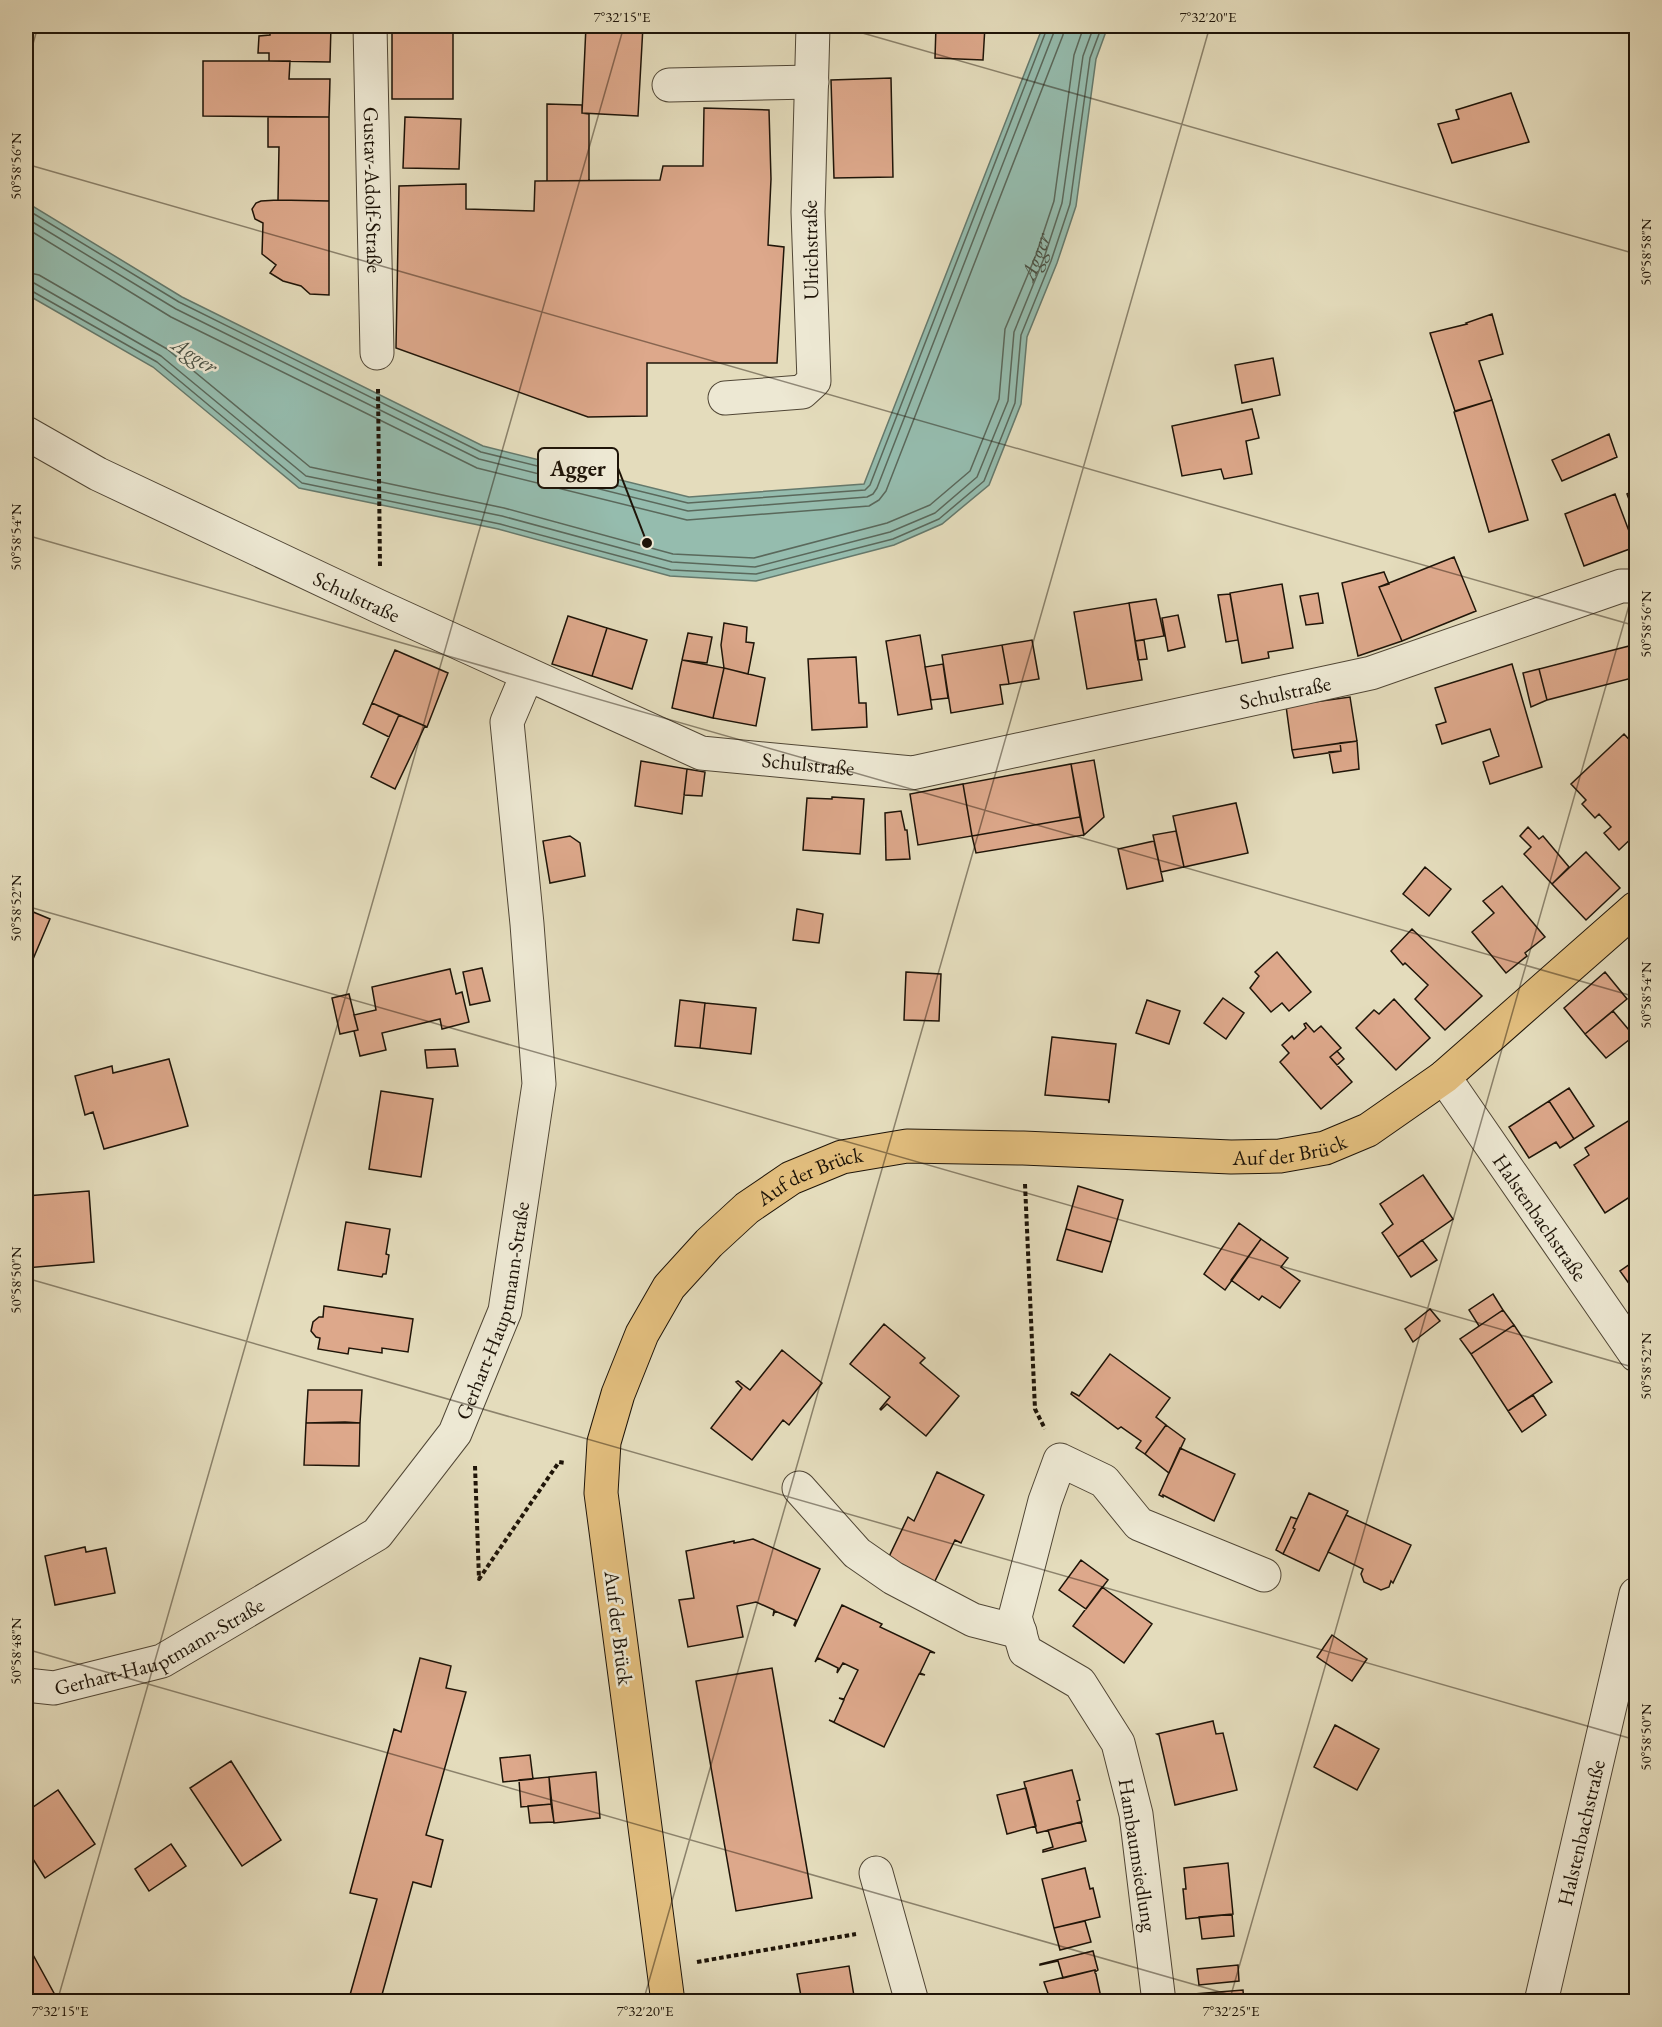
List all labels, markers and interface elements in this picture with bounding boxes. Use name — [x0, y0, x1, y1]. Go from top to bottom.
text: 7°32'15"E — [594, 7, 651, 26]
text: 7°32'20"E — [1180, 7, 1237, 26]
street label: Gustav-Adolf-Straße — [358, 107, 389, 273]
text: 50°58'56"N — [6, 132, 25, 200]
street label: Ulrichstraße — [796, 200, 824, 300]
text: 50°58'58"N — [1636, 218, 1655, 286]
water label: Agger — [1012, 228, 1057, 287]
water label: Agger — [165, 329, 225, 381]
callout: Agger — [538, 448, 618, 488]
text: Agger — [549, 454, 607, 483]
text: 50°58'54"N — [6, 503, 25, 571]
street label: Schulstraße — [309, 564, 405, 628]
text: 50°58'56"N — [1636, 590, 1655, 658]
street label: Schulstraße — [1237, 669, 1333, 715]
street label: Schulstraße — [761, 745, 856, 781]
text: 50°58'52"N — [6, 874, 25, 942]
text: 50°58'54"N — [1636, 961, 1655, 1029]
street label: Auf der Brück — [1231, 1127, 1352, 1170]
street label: Auf der Brück — [750, 1140, 866, 1212]
street label: Halstenbachstraße — [1487, 1148, 1594, 1286]
street label: Gerhart-Hauptmann-Straße — [449, 1200, 535, 1423]
text: 50°58'50"N — [6, 1246, 25, 1314]
text: 50°58'52"N — [1636, 1332, 1655, 1400]
street label: Auf der Brück — [598, 1568, 640, 1688]
street label: Gerhart-Hauptmann-Straße — [51, 1591, 269, 1701]
text: 50°58'48"N — [6, 1617, 25, 1685]
text: 50°58'50"N — [1636, 1703, 1655, 1771]
street label: Halstenbachstraße — [1550, 1757, 1610, 1908]
street label: Hambaumsiedlung — [1113, 1776, 1164, 1934]
text: 7°32'15"E — [32, 2001, 89, 2020]
text: 7°32'20"E — [617, 2001, 674, 2020]
text: 7°32'25"E — [1203, 2001, 1260, 2020]

